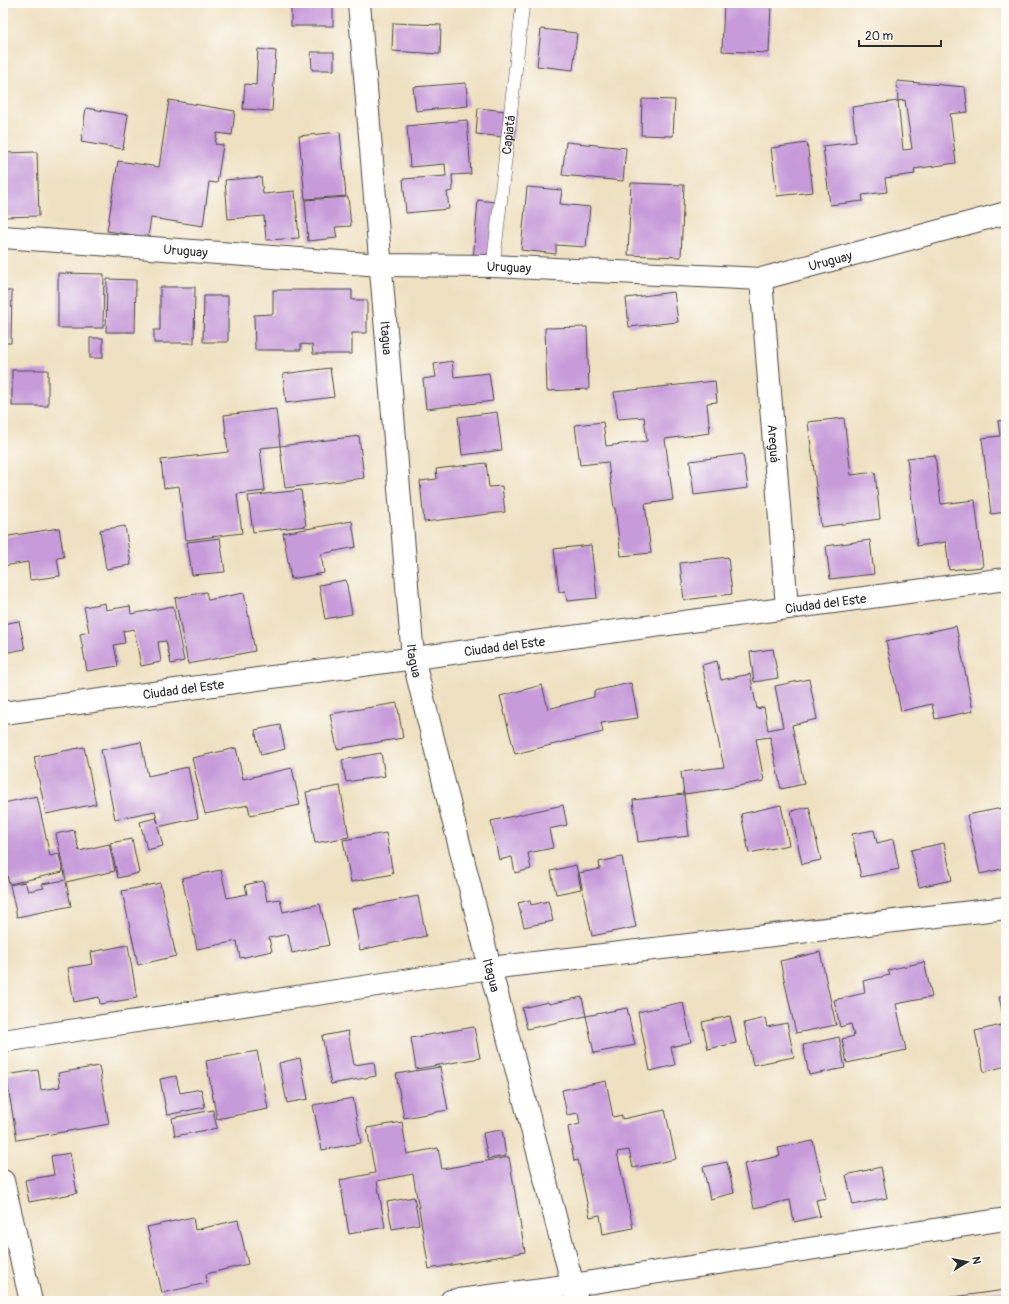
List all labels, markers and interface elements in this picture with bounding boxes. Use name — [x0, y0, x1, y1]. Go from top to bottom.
scale bar — [859, 22, 941, 48]
text: 20 m — [865, 29, 894, 44]
street label: Capiatá — [499, 114, 519, 156]
street label: Uruguay — [163, 242, 209, 261]
street label: Uruguay — [807, 248, 854, 275]
street label: Uruguay — [487, 259, 532, 277]
street label: Itagua — [376, 320, 395, 356]
street label: Areguá — [764, 424, 782, 463]
street label: Ciudad del Este — [784, 591, 868, 617]
street label: Ciudad del Este — [463, 634, 547, 660]
street label: Itagua — [403, 643, 425, 679]
street label: Ciudad del Este — [142, 676, 226, 703]
street label: Itagua — [479, 957, 503, 994]
north arrow — [947, 1242, 987, 1282]
text: N — [969, 1256, 984, 1266]

